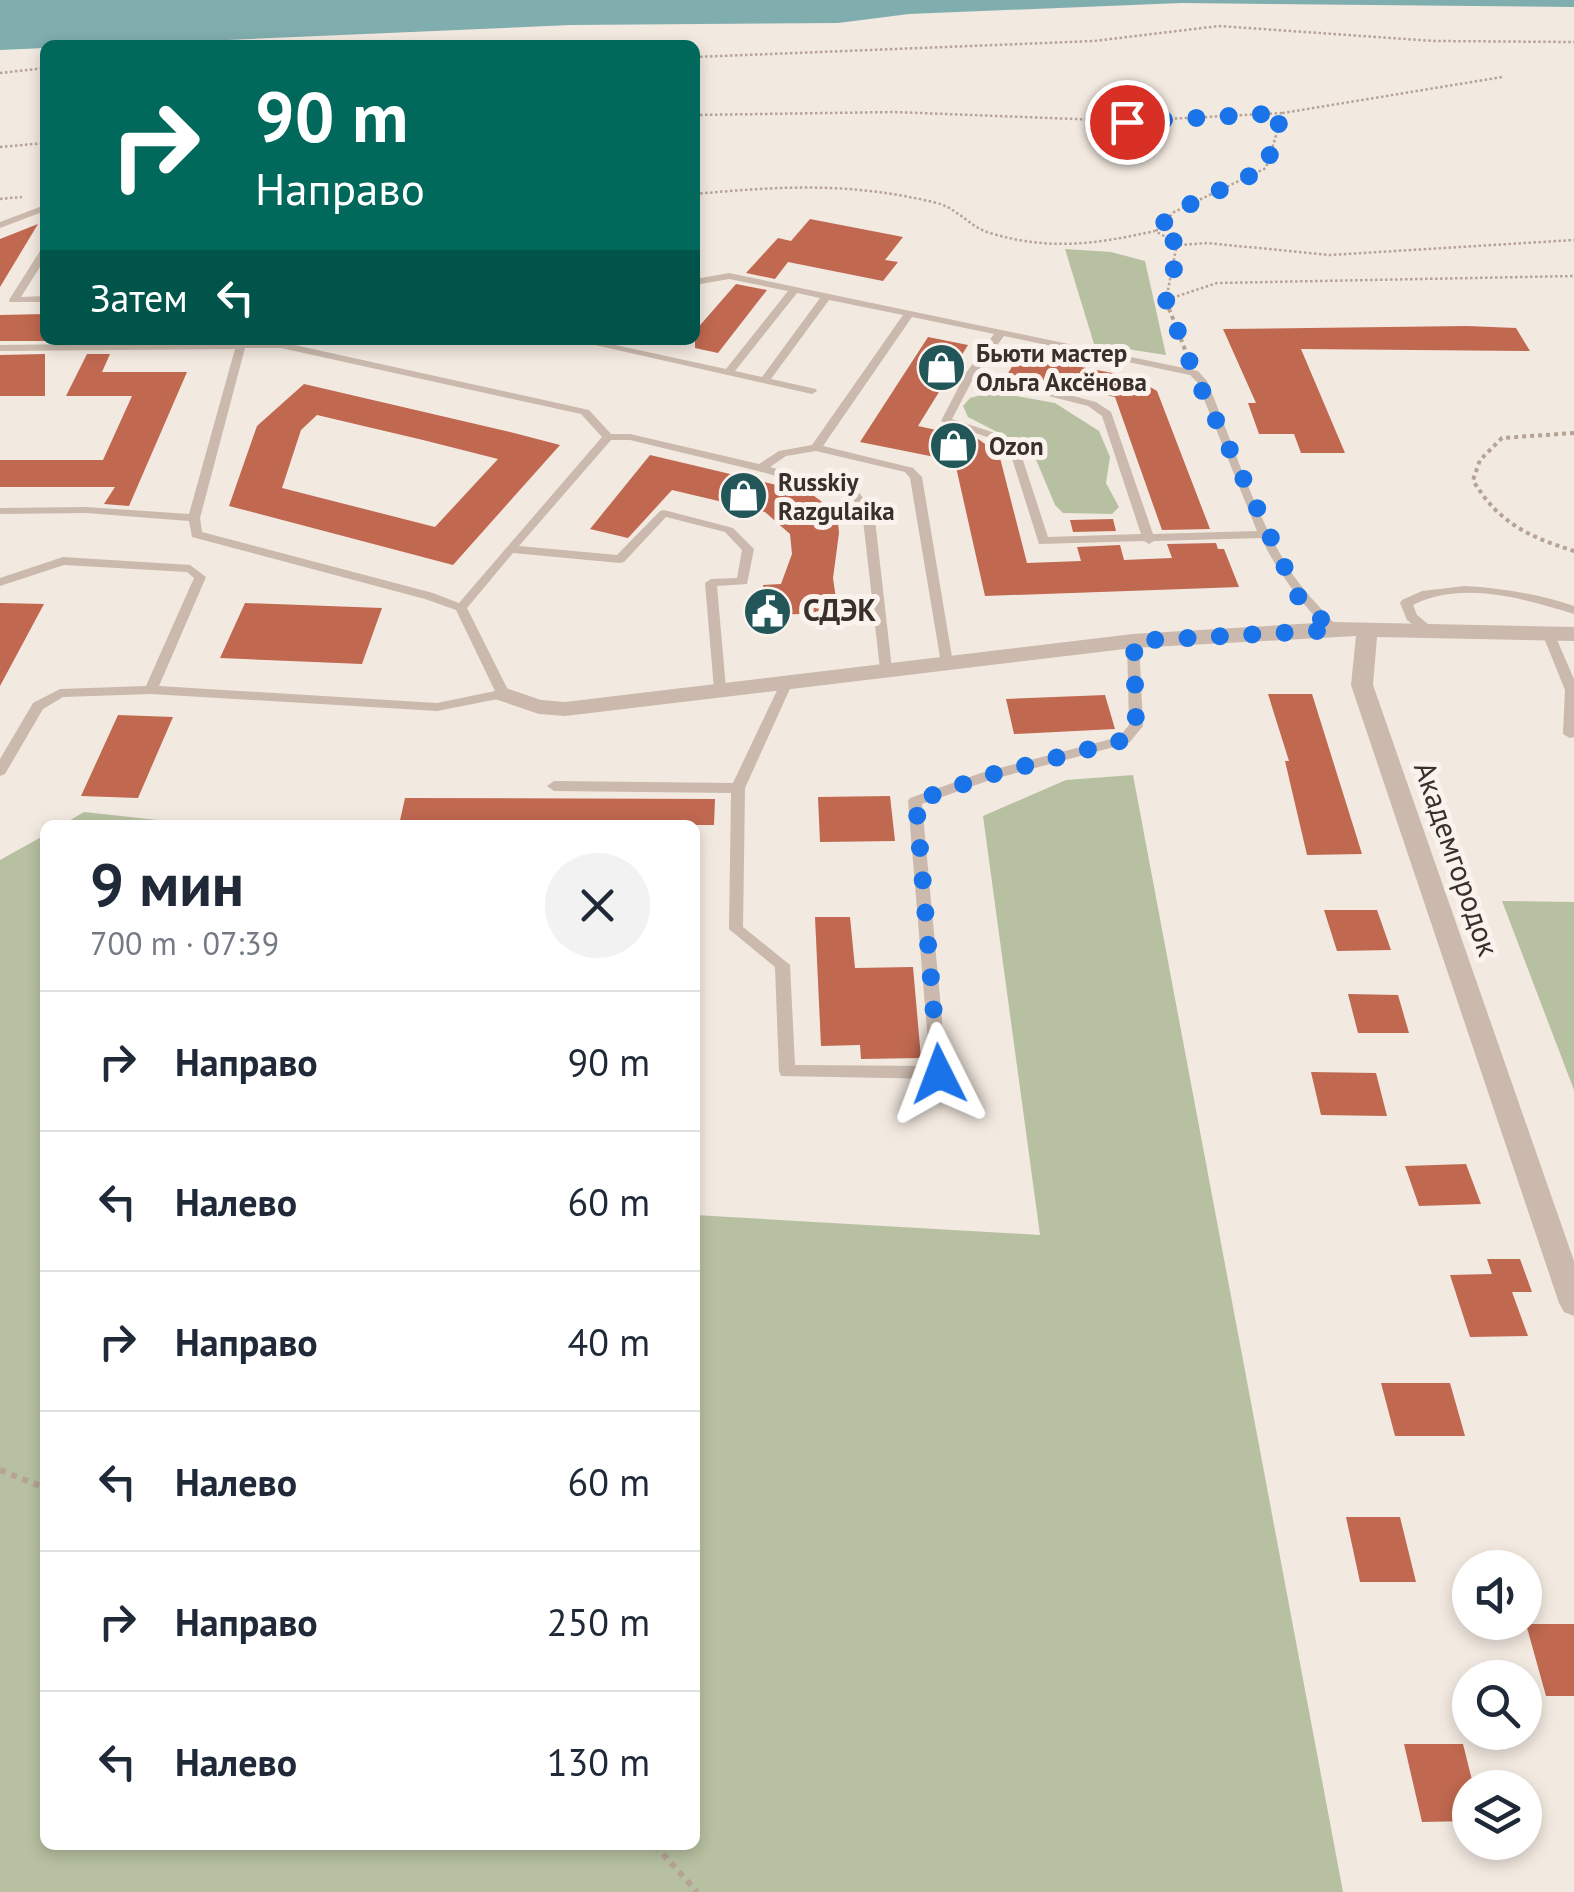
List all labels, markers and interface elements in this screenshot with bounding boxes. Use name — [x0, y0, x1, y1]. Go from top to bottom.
text: 90 m — [255, 71, 408, 161]
icon: right — [90, 80, 220, 210]
pin — [1085, 80, 1170, 165]
icon: arrive — [1100, 95, 1155, 150]
text: Направо — [255, 159, 425, 217]
icon: left — [208, 270, 263, 325]
text: Затем — [90, 273, 188, 322]
place label: Бьюти мастер Oльга Аксёнова — [976, 337, 1147, 398]
shop icon: Бьюти мастер Oльга Аксёнова — [915, 341, 967, 393]
shop icon: Ozon — [928, 420, 980, 472]
place label: Ozon — [989, 430, 1044, 462]
place label: Russkiy Razgulaika — [778, 466, 895, 527]
shop icon: Russkiy Razgulaika — [717, 470, 769, 522]
public building icon: СДЭК — [742, 585, 794, 637]
place label: СДЭК — [803, 590, 876, 629]
street label: Академгородок — [1406, 756, 1509, 961]
text: 9 мин — [90, 845, 244, 923]
button: close — [545, 853, 650, 958]
text: 700 m · 07:39 — [90, 922, 279, 964]
position arrow — [887, 1022, 991, 1126]
icon: right — [90, 1034, 145, 1089]
text: Направо — [175, 1037, 318, 1086]
text: 90 m — [568, 1037, 650, 1086]
icon: left — [90, 1174, 145, 1229]
text: Налево — [175, 1177, 297, 1226]
text: 60 m — [568, 1177, 650, 1226]
icon: right — [90, 1314, 145, 1369]
text: Направо — [175, 1317, 318, 1366]
text: 40 m — [568, 1317, 650, 1366]
icon: left — [90, 1454, 145, 1509]
text: Налево — [175, 1457, 297, 1506]
text: 60 m — [568, 1457, 650, 1506]
map controls — [1452, 1550, 1542, 1860]
button: sound — [1452, 1550, 1542, 1640]
icon: right — [90, 1594, 145, 1649]
text: Направо — [175, 1597, 318, 1646]
text: 250 m — [547, 1597, 650, 1646]
button: search — [1452, 1660, 1542, 1750]
icon: left — [90, 1734, 145, 1789]
text: Налево — [175, 1737, 297, 1786]
text: 130 m — [547, 1737, 650, 1786]
button: layers — [1452, 1770, 1542, 1860]

